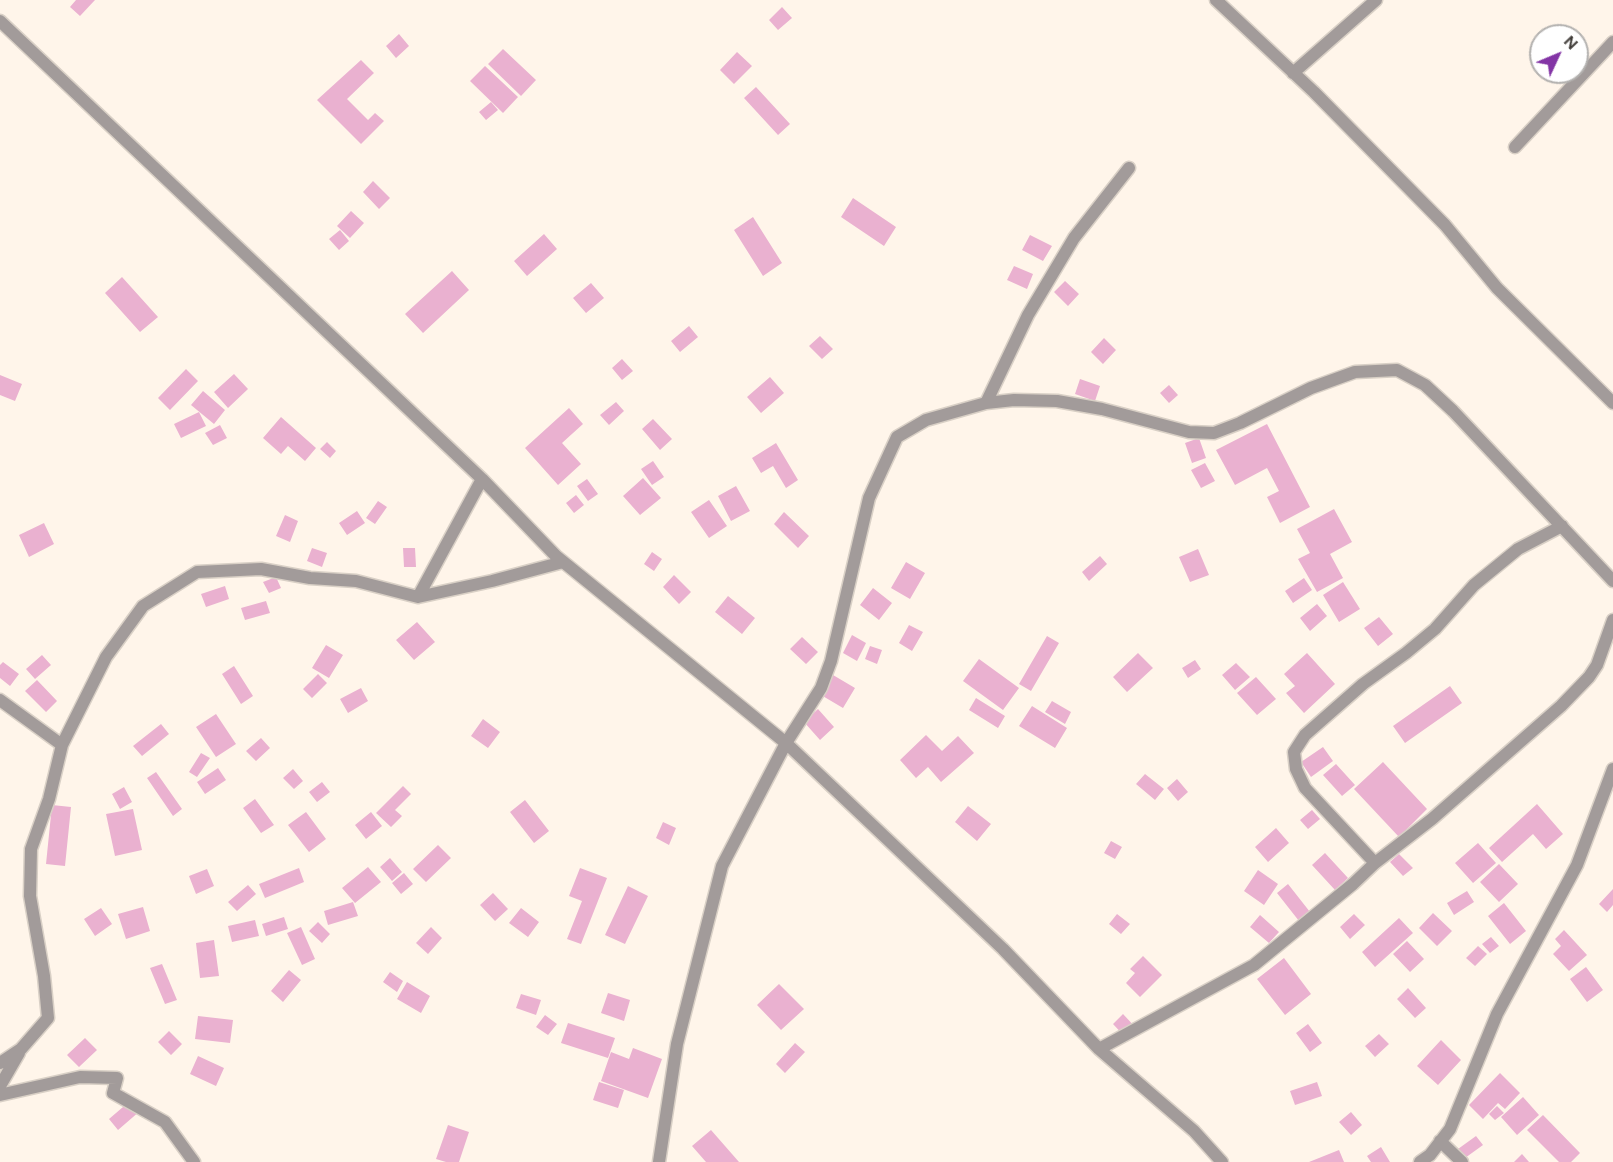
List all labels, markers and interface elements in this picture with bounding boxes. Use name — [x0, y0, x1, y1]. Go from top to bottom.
north arrow — [1529, 24, 1589, 84]
text: N — [1559, 31, 1582, 54]

